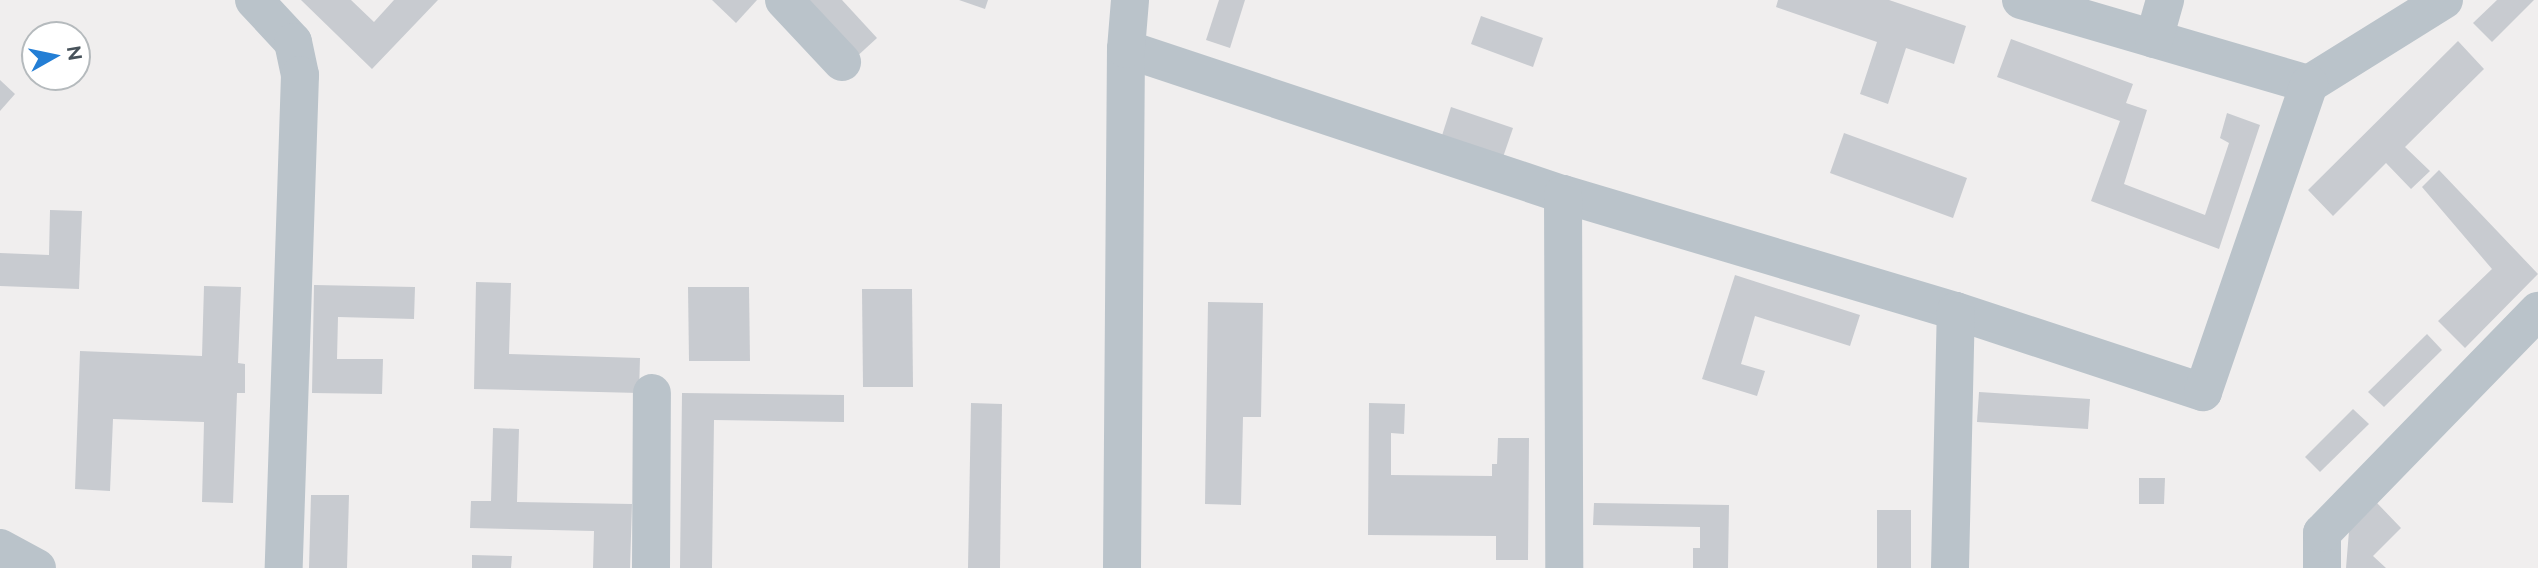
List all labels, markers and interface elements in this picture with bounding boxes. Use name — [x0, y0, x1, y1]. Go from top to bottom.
north arrow — [21, 21, 91, 91]
text: N — [63, 44, 87, 62]

